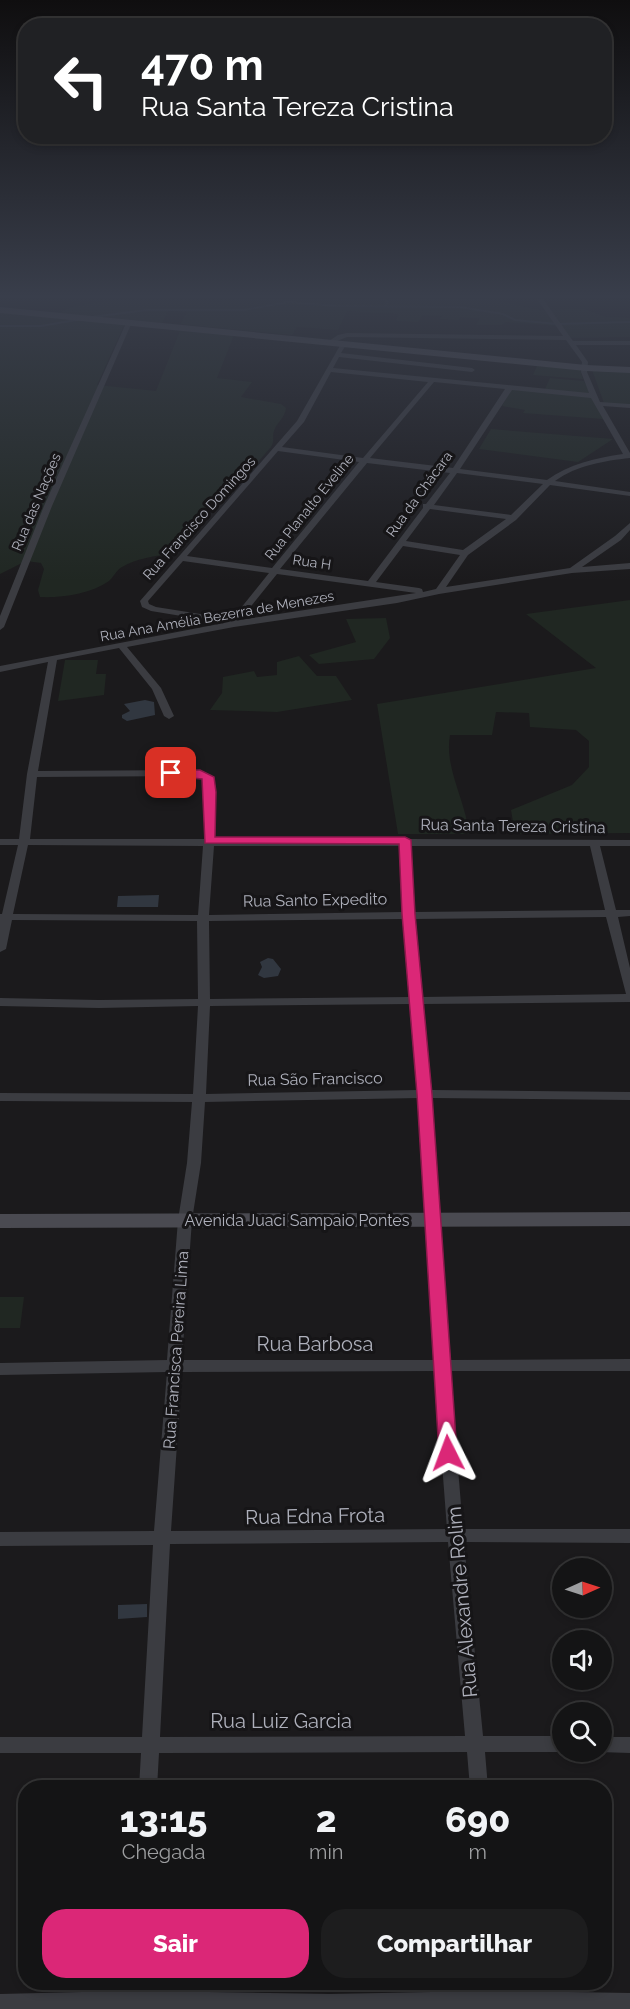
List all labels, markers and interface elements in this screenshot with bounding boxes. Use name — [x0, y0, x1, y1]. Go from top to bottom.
text: 470 m — [141, 41, 264, 90]
icon: left — [42, 42, 120, 120]
text: Rua Santa Tereza Cristina — [141, 91, 454, 122]
street label: Rua da Chácara — [383, 448, 455, 540]
street label: Rua das Nações — [8, 451, 64, 553]
street label: Rua Planalto Eveline — [261, 451, 357, 563]
street label: Rua Francisco Domingos — [139, 453, 259, 583]
street label: Rua H — [292, 551, 332, 573]
street label: Rua Ana Amélia Bezerra de Menezes — [99, 587, 336, 644]
pin — [145, 747, 196, 798]
icon: arrive — [154, 756, 187, 789]
street label: Rua Santa Tereza Cristina — [420, 815, 606, 837]
street label: Rua Santo Expedito — [243, 889, 387, 911]
street label: Rua São Francisco — [247, 1068, 383, 1090]
street label: Avenida Juaci Sampaio Pontes — [185, 1211, 410, 1230]
street label: Rua Francisca Pereira Lima — [160, 1250, 192, 1450]
street label: Rua Barbosa — [257, 1332, 373, 1356]
position arrow — [416, 1421, 480, 1485]
street label: Rua Edna Frota — [245, 1503, 385, 1529]
street label: Rua Alexandre Rolim — [442, 1505, 482, 1699]
north arrow — [552, 1558, 612, 1618]
map controls — [552, 1558, 612, 1762]
button: sound — [552, 1630, 612, 1690]
button: search — [552, 1702, 612, 1762]
street label: Rua Luiz Garcia — [210, 1709, 352, 1733]
text: 13:15 — [120, 1798, 207, 1840]
text: 2 — [316, 1798, 337, 1840]
text: 690 — [445, 1798, 510, 1840]
text: Chegada — [122, 1840, 205, 1864]
text: min — [309, 1840, 343, 1864]
text: m — [469, 1840, 487, 1864]
button: Sair — [42, 1909, 309, 1978]
button: Compartilhar — [321, 1909, 588, 1978]

